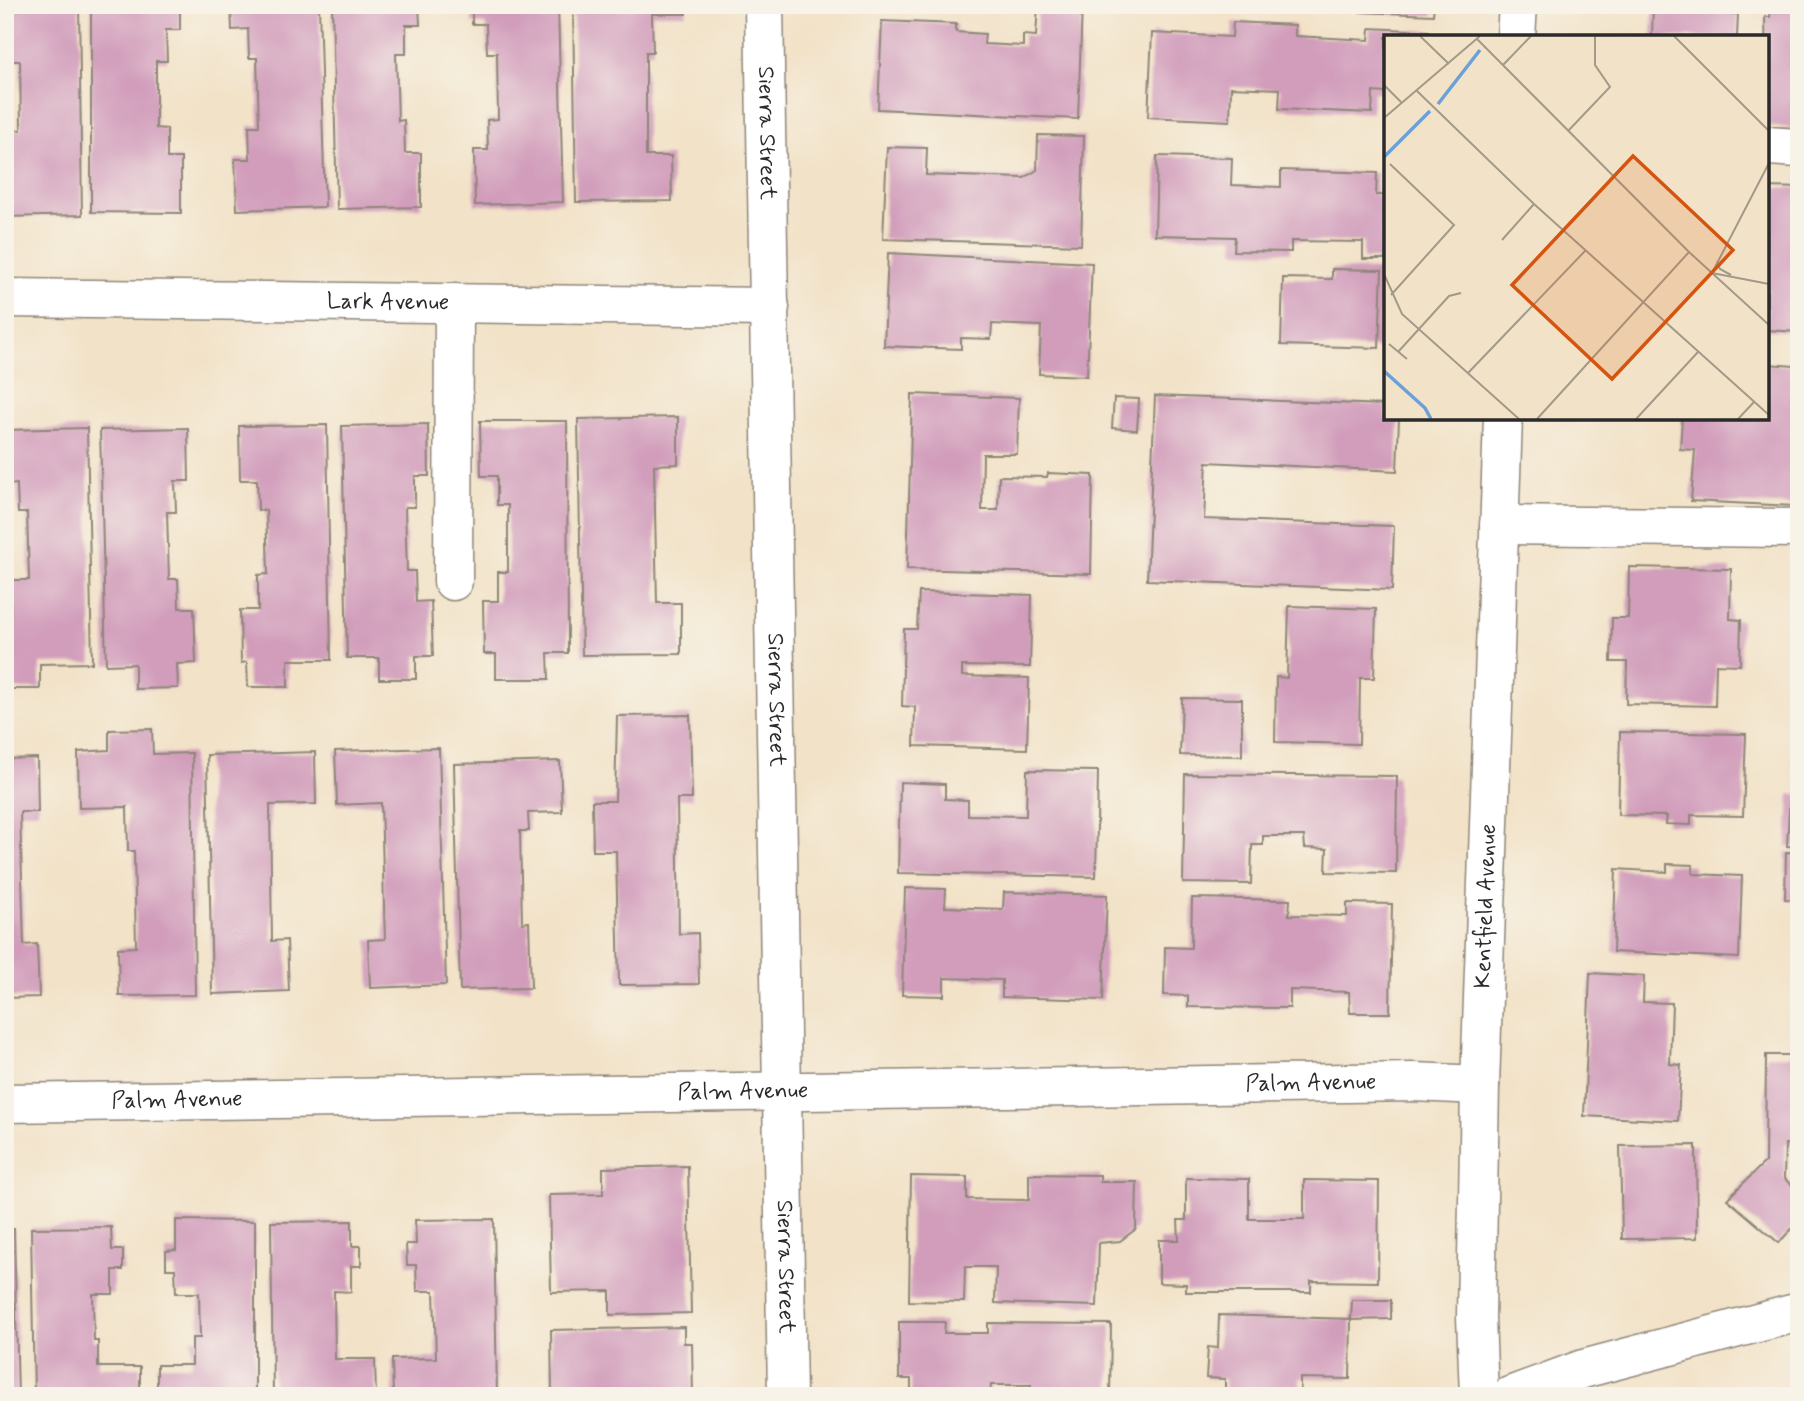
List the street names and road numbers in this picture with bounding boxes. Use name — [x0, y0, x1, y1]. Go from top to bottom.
street label: Sierra Street — [750, 66, 782, 201]
street label: Lark Avenue — [327, 287, 449, 318]
street label: Sierra Street — [759, 633, 792, 768]
street label: Kentfield Avenue — [1468, 823, 1504, 989]
street label: Palm Avenue — [1245, 1068, 1377, 1100]
street label: Palm Avenue — [677, 1076, 809, 1108]
street label: Palm Avenue — [111, 1084, 243, 1116]
street label: Sierra Street — [769, 1200, 801, 1334]

